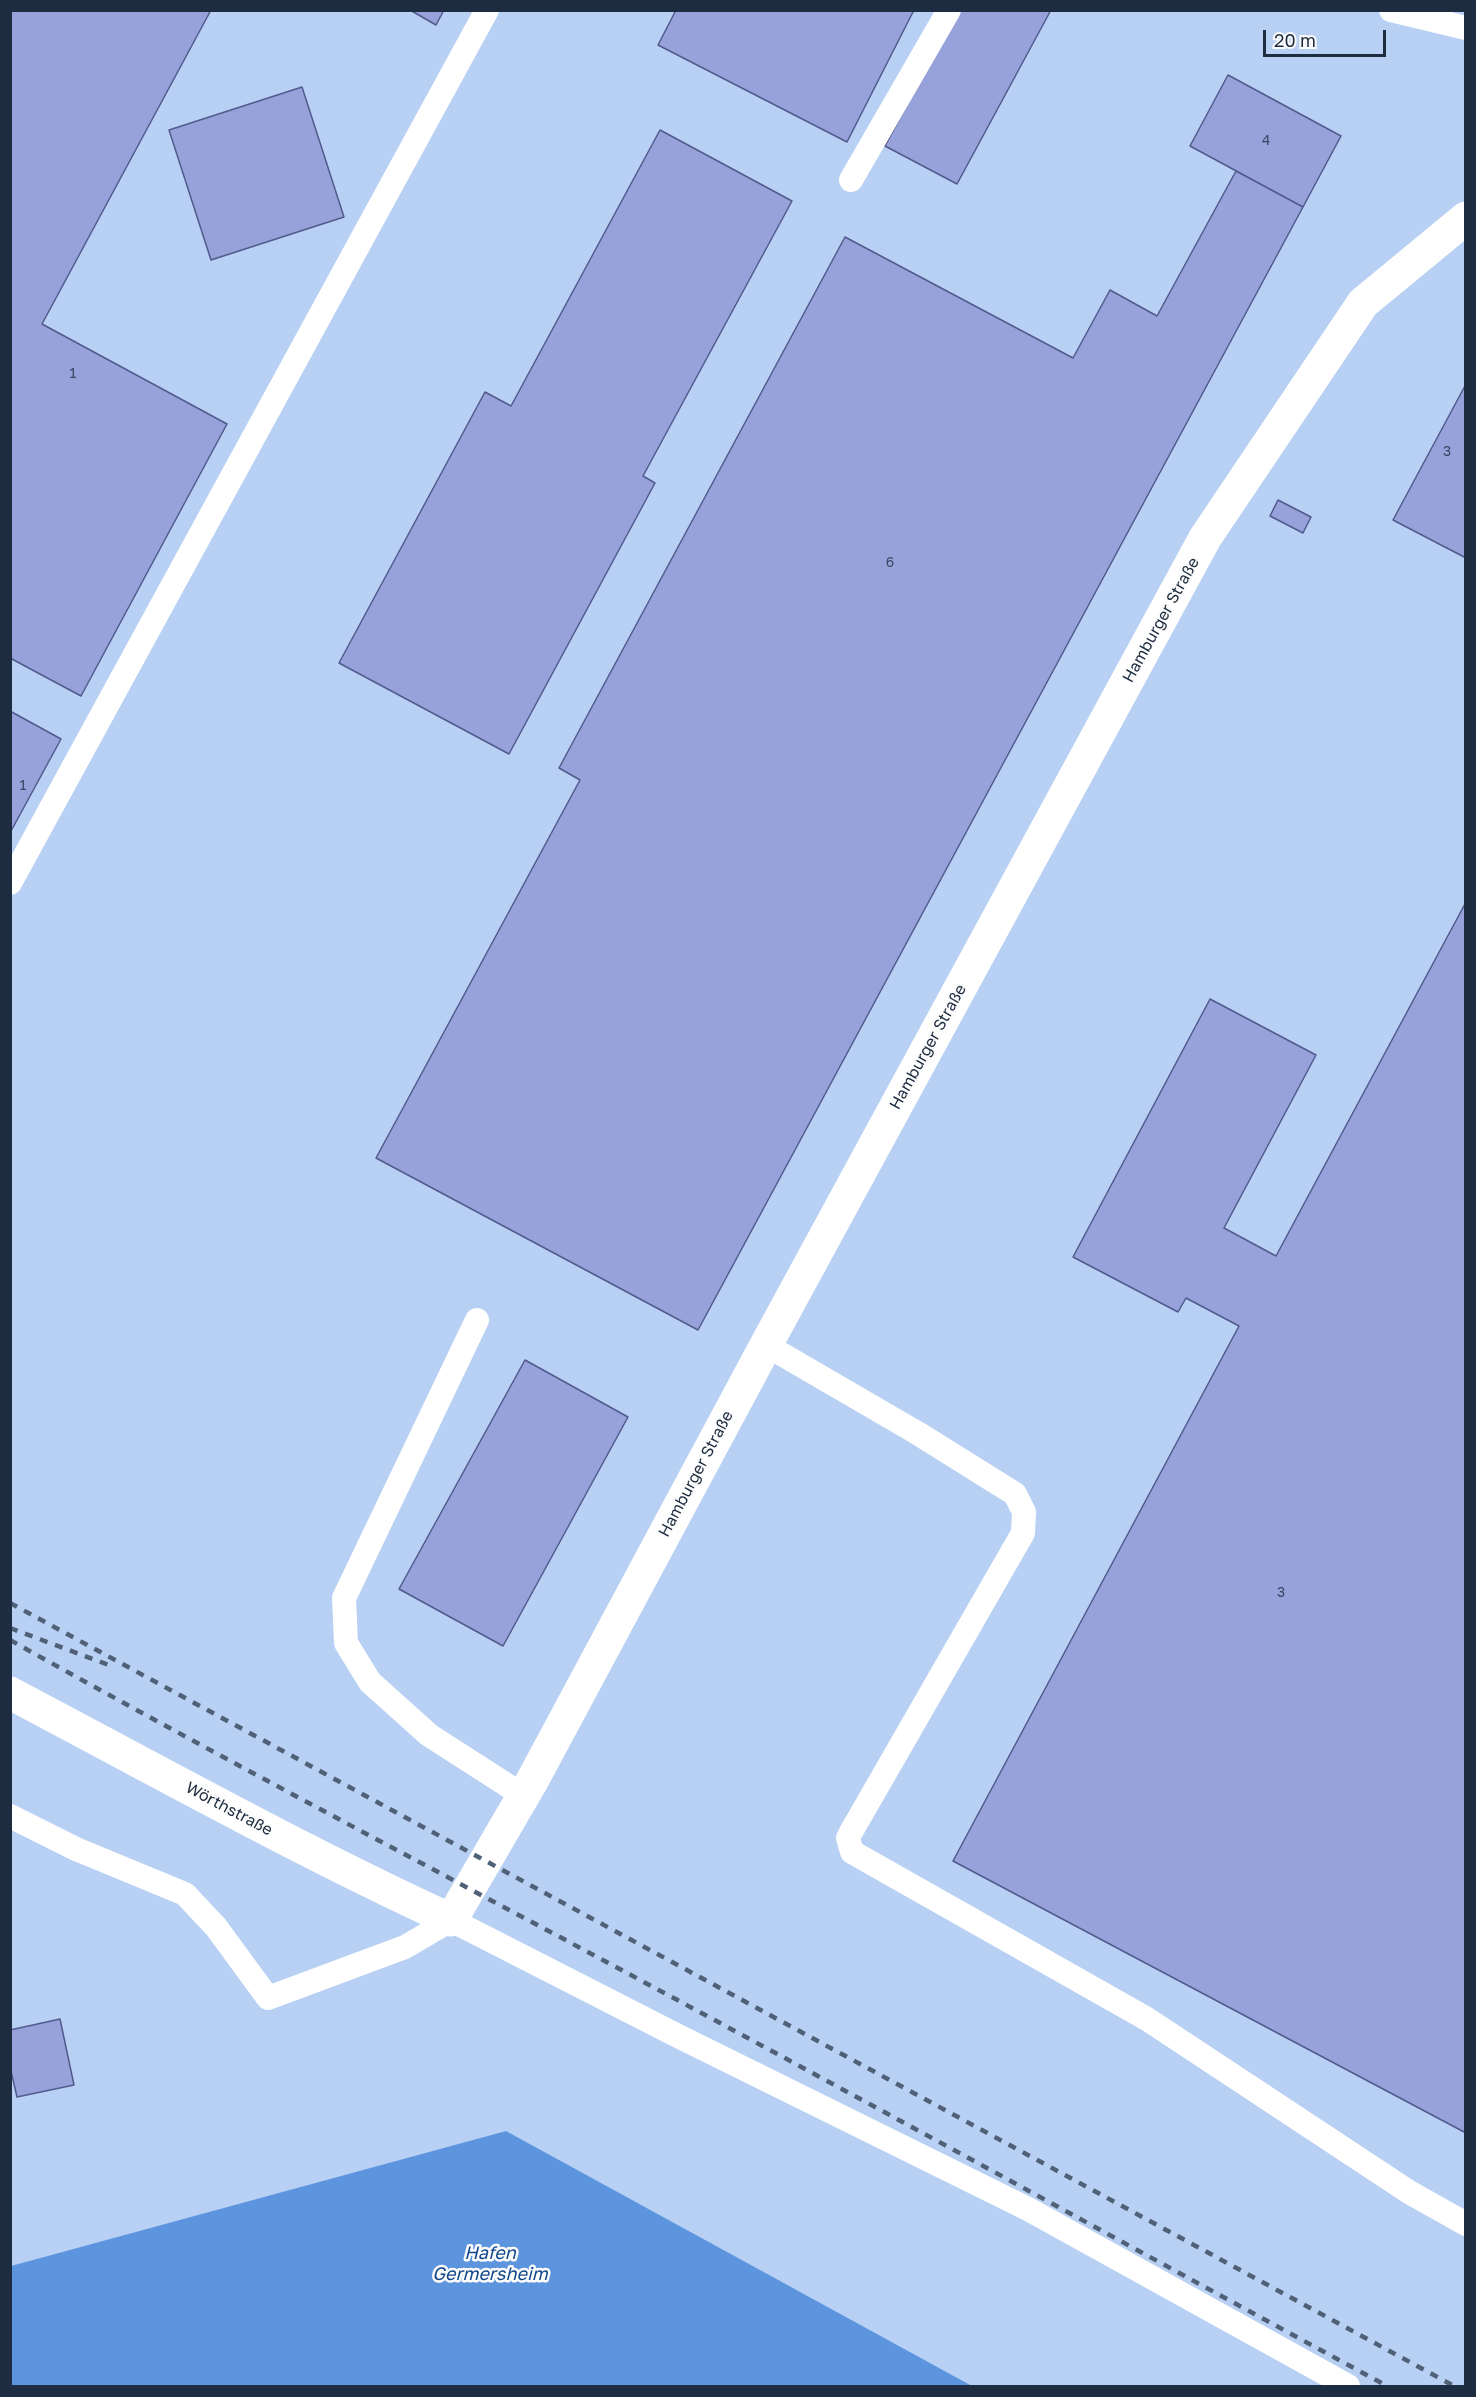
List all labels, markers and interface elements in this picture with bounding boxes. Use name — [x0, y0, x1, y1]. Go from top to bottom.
scale bar — [1266, 18, 1389, 56]
text: 20 m — [1274, 29, 1316, 51]
house number: 4 — [1262, 133, 1270, 149]
house number: 1 — [70, 366, 76, 382]
house number: 3 — [1443, 444, 1451, 460]
street label: Hamburger Straße — [1119, 554, 1203, 686]
house number: 6 — [886, 555, 894, 571]
house number: 1 — [20, 778, 26, 794]
street label: Hamburger Straße — [886, 981, 970, 1113]
street label: Hamburger Straße — [655, 1408, 737, 1540]
house number: 3 — [1277, 1585, 1285, 1601]
street label: Wörthstraße — [182, 1778, 276, 1840]
water label: Hafen Germersheim — [432, 2242, 548, 2284]

